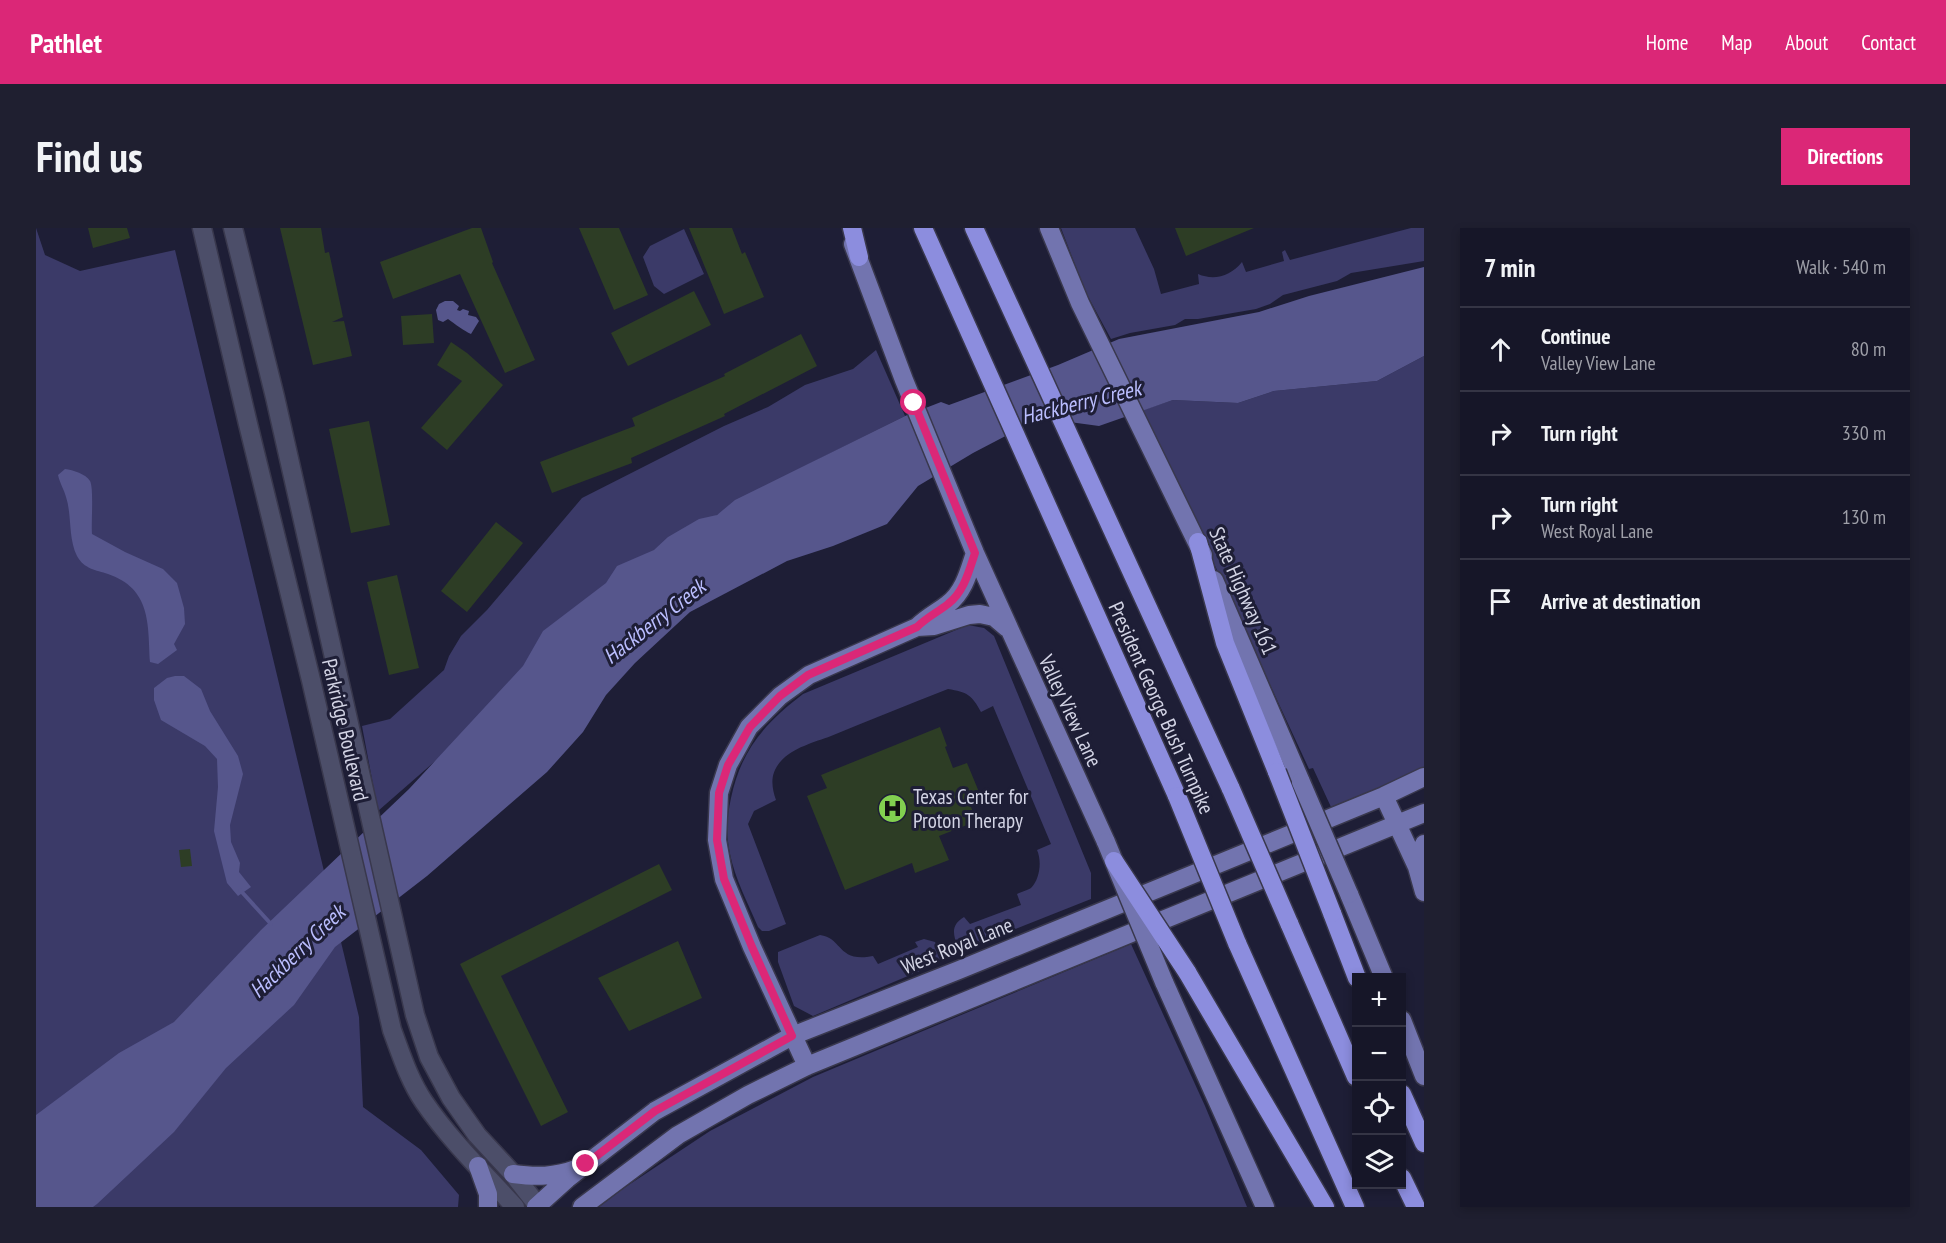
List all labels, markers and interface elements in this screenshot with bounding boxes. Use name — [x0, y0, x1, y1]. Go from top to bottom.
text: Pathlet — [30, 24, 102, 61]
text: Home — [1646, 29, 1688, 56]
text: Map — [1721, 29, 1752, 56]
text: About — [1785, 29, 1828, 56]
text: Contact — [1861, 29, 1916, 56]
button: Directions — [1781, 128, 1910, 185]
text: Find us — [36, 129, 143, 184]
text: 7 min — [1484, 251, 1535, 284]
text: Walk · 540 m — [1796, 254, 1886, 280]
text: Continue — [1541, 322, 1611, 350]
icon: ahead — [1484, 333, 1517, 366]
text: 80 m — [1851, 336, 1886, 362]
text: Valley View Lane — [1541, 350, 1656, 376]
water label: Hackberry Creek — [1018, 373, 1146, 430]
route start — [900, 389, 926, 415]
icon: right — [1484, 417, 1517, 450]
text: Turn right — [1541, 419, 1618, 447]
text: 330 m — [1842, 420, 1886, 446]
text: Turn right — [1541, 490, 1618, 518]
icon: right — [1484, 501, 1517, 534]
text: 130 m — [1842, 504, 1886, 530]
text: West Royal Lane — [1541, 518, 1653, 544]
street label: State Highway 161 — [1203, 523, 1284, 659]
water label: Hackberry Creek — [597, 571, 713, 670]
icon: arrive — [1484, 585, 1517, 618]
text: Arrive at destination — [1541, 587, 1701, 615]
street label: President George Bush Turnpike — [1102, 598, 1220, 818]
street label: Valley View Lane — [1032, 650, 1108, 771]
street label: Parkridge Boulevard — [316, 656, 375, 804]
place label: Texas Center for Proton Therapy — [913, 783, 1029, 834]
hospital icon: Texas Center for Proton Therapy — [876, 793, 908, 825]
water label: Hackberry Creek — [243, 897, 352, 1004]
street label: West Royal Lane — [897, 911, 1017, 980]
map controls — [1352, 973, 1406, 1189]
button: + — [1352, 973, 1406, 1027]
button: − — [1352, 1027, 1406, 1081]
button: locate — [1352, 1081, 1406, 1135]
button: layers — [1352, 1135, 1406, 1189]
route end — [572, 1150, 598, 1176]

